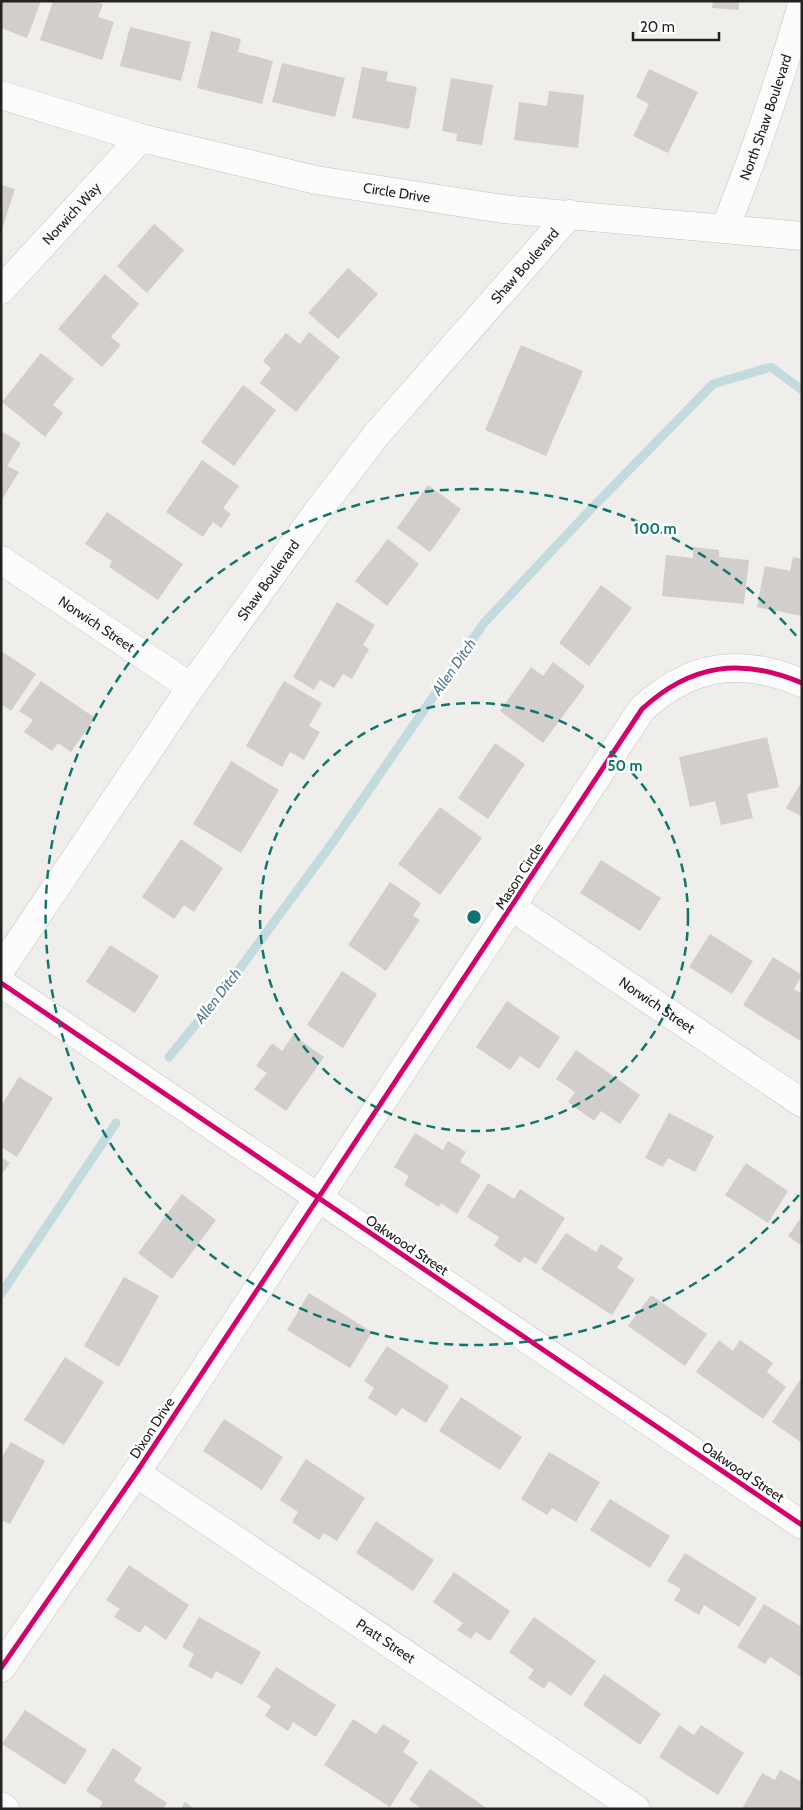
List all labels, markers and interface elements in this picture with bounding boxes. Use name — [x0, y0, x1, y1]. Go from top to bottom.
scale bar — [633, 10, 719, 42]
text: 20 m — [640, 18, 675, 36]
street label: North Shaw Boulevard — [735, 52, 795, 183]
street label: Circle Drive — [362, 178, 431, 207]
street label: Norwich Way — [38, 179, 105, 248]
street label: Shaw Boulevard — [487, 224, 563, 307]
text: 100 m — [633, 520, 677, 538]
street label: Shaw Boulevard — [233, 536, 303, 624]
street label: Norwich Street — [55, 592, 138, 656]
water label: Allen Ditch — [428, 635, 480, 699]
text: 50 m — [607, 757, 643, 775]
street label: Mason Circle — [491, 839, 547, 913]
centre of rings — [465, 908, 483, 926]
water label: Allen Ditch — [190, 965, 245, 1028]
street label: Norwich Street — [615, 973, 699, 1037]
street label: Oakwood Street — [362, 1211, 452, 1279]
street label: Dixon Drive — [126, 1394, 178, 1462]
street label: Oakwood Street — [698, 1438, 788, 1506]
street label: Pratt Street — [353, 1615, 419, 1667]

